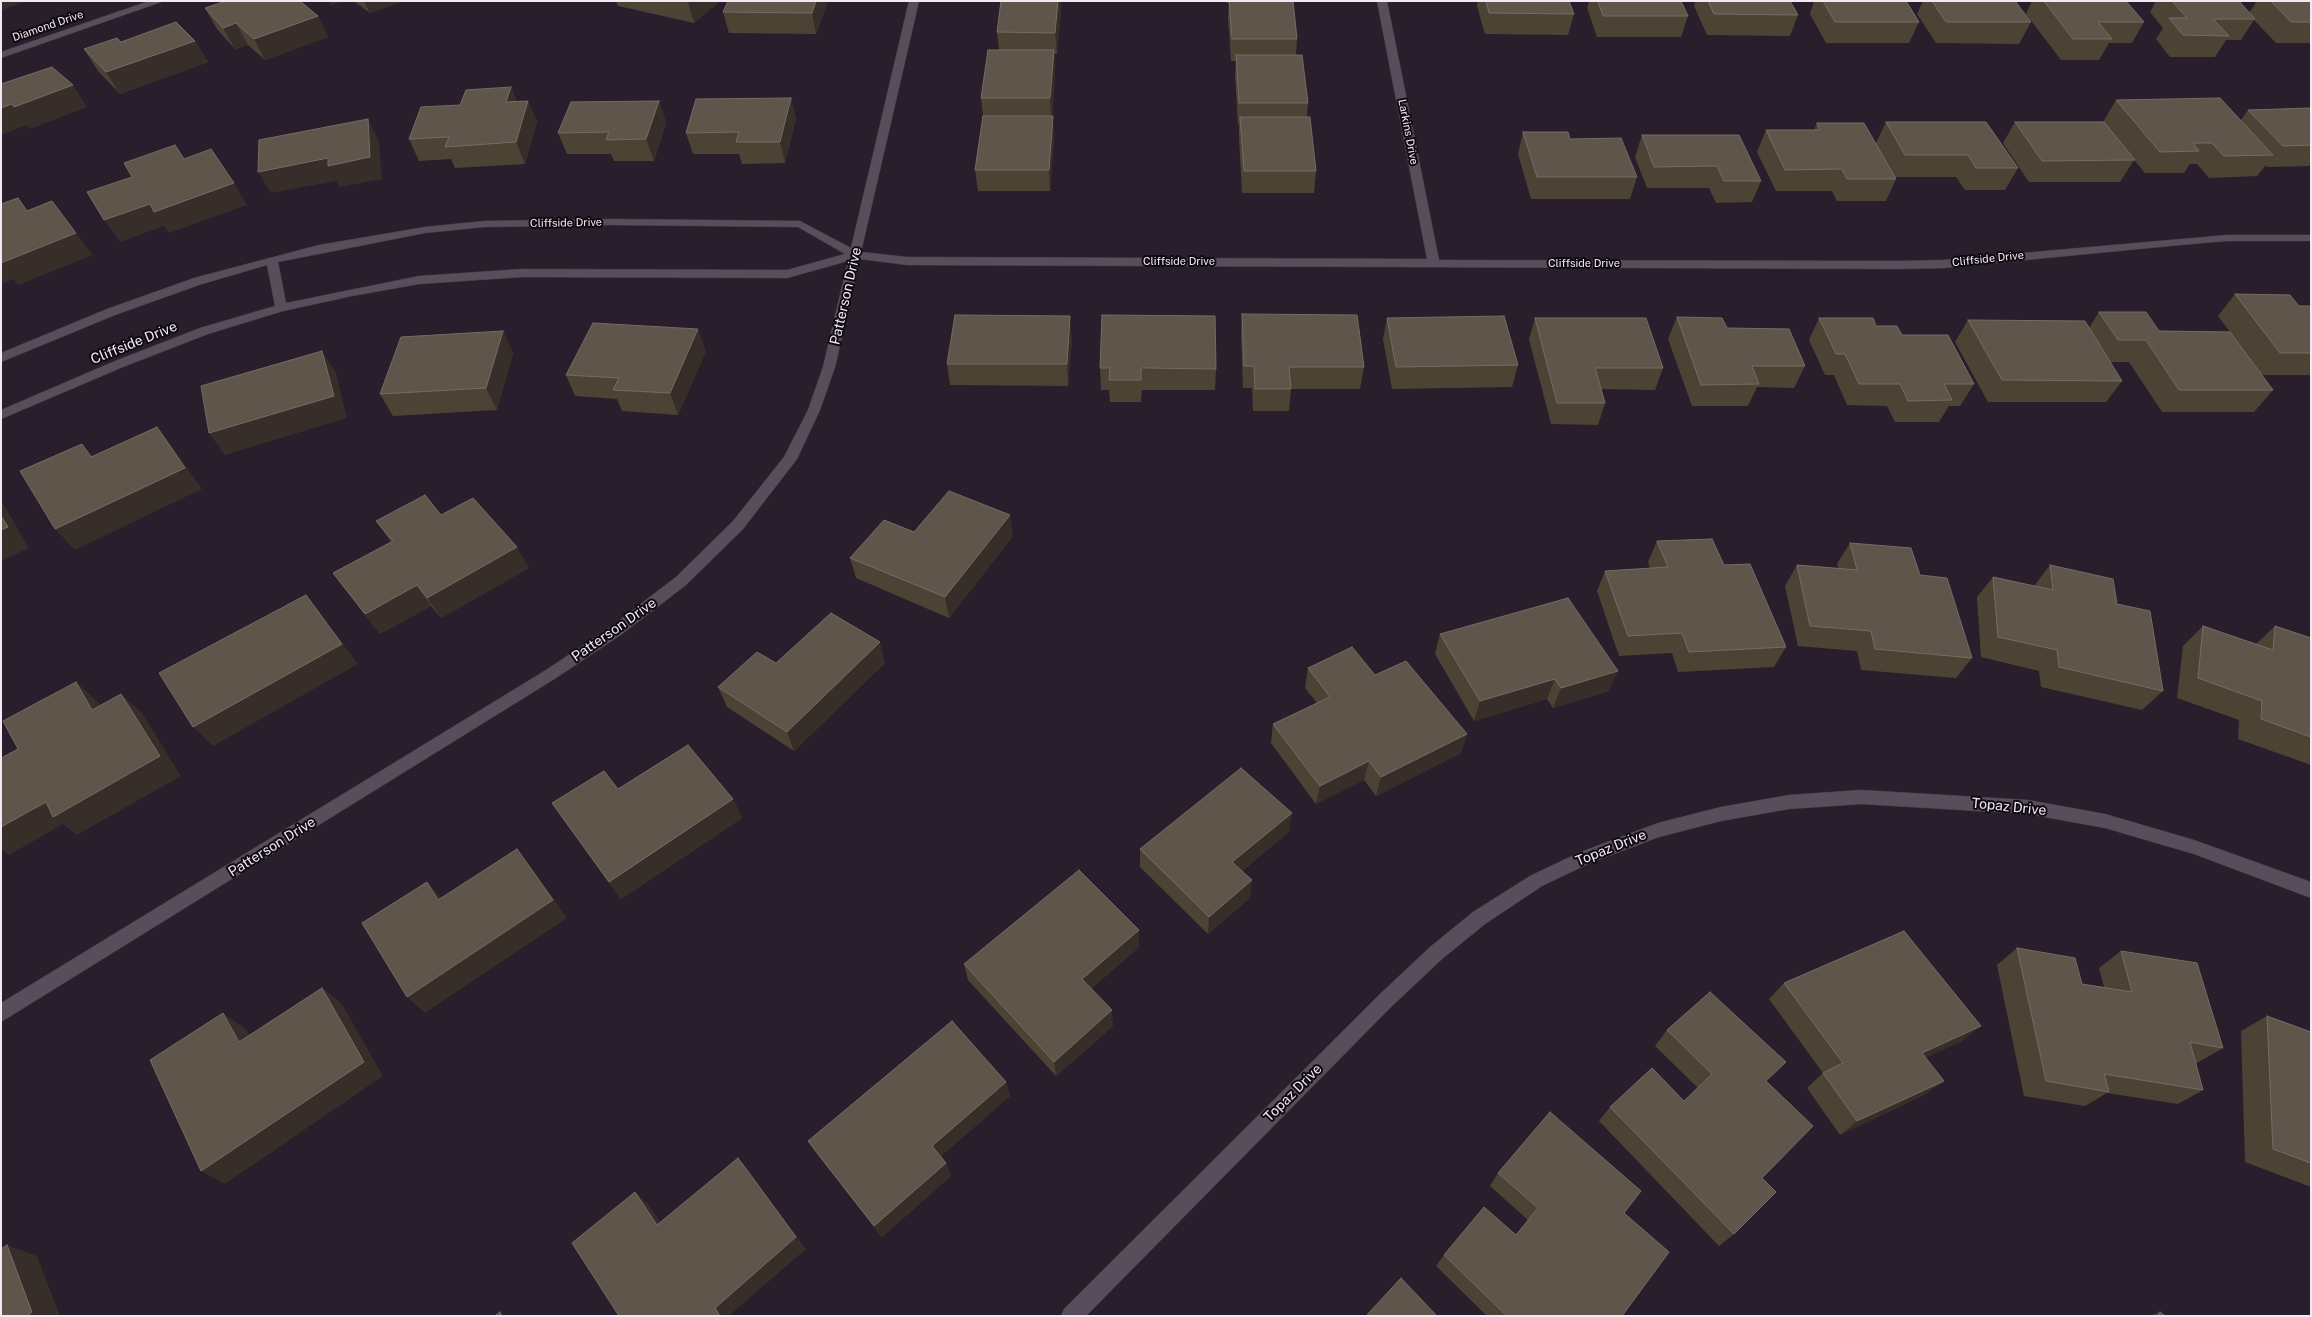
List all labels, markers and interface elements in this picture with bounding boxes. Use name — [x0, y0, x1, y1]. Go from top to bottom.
street label: Diamond Drive — [11, 8, 85, 44]
street label: Larkins Drive — [1395, 98, 1421, 166]
street label: Cliffside Drive — [530, 216, 602, 230]
street label: Patterson Drive — [827, 246, 865, 346]
street label: Cliffside Drive — [1951, 249, 2025, 269]
street label: Cliffside Drive — [1143, 255, 1215, 269]
street label: Cliffside Drive — [1548, 257, 1620, 271]
street label: Cliffside Drive — [88, 318, 180, 368]
street label: Patterson Drive — [568, 595, 660, 665]
street label: Topaz Drive — [1971, 795, 2047, 819]
street label: Patterson Drive — [225, 813, 319, 881]
street label: Topaz Drive — [1573, 826, 1649, 870]
street label: Topaz Drive — [1261, 1061, 1325, 1125]

